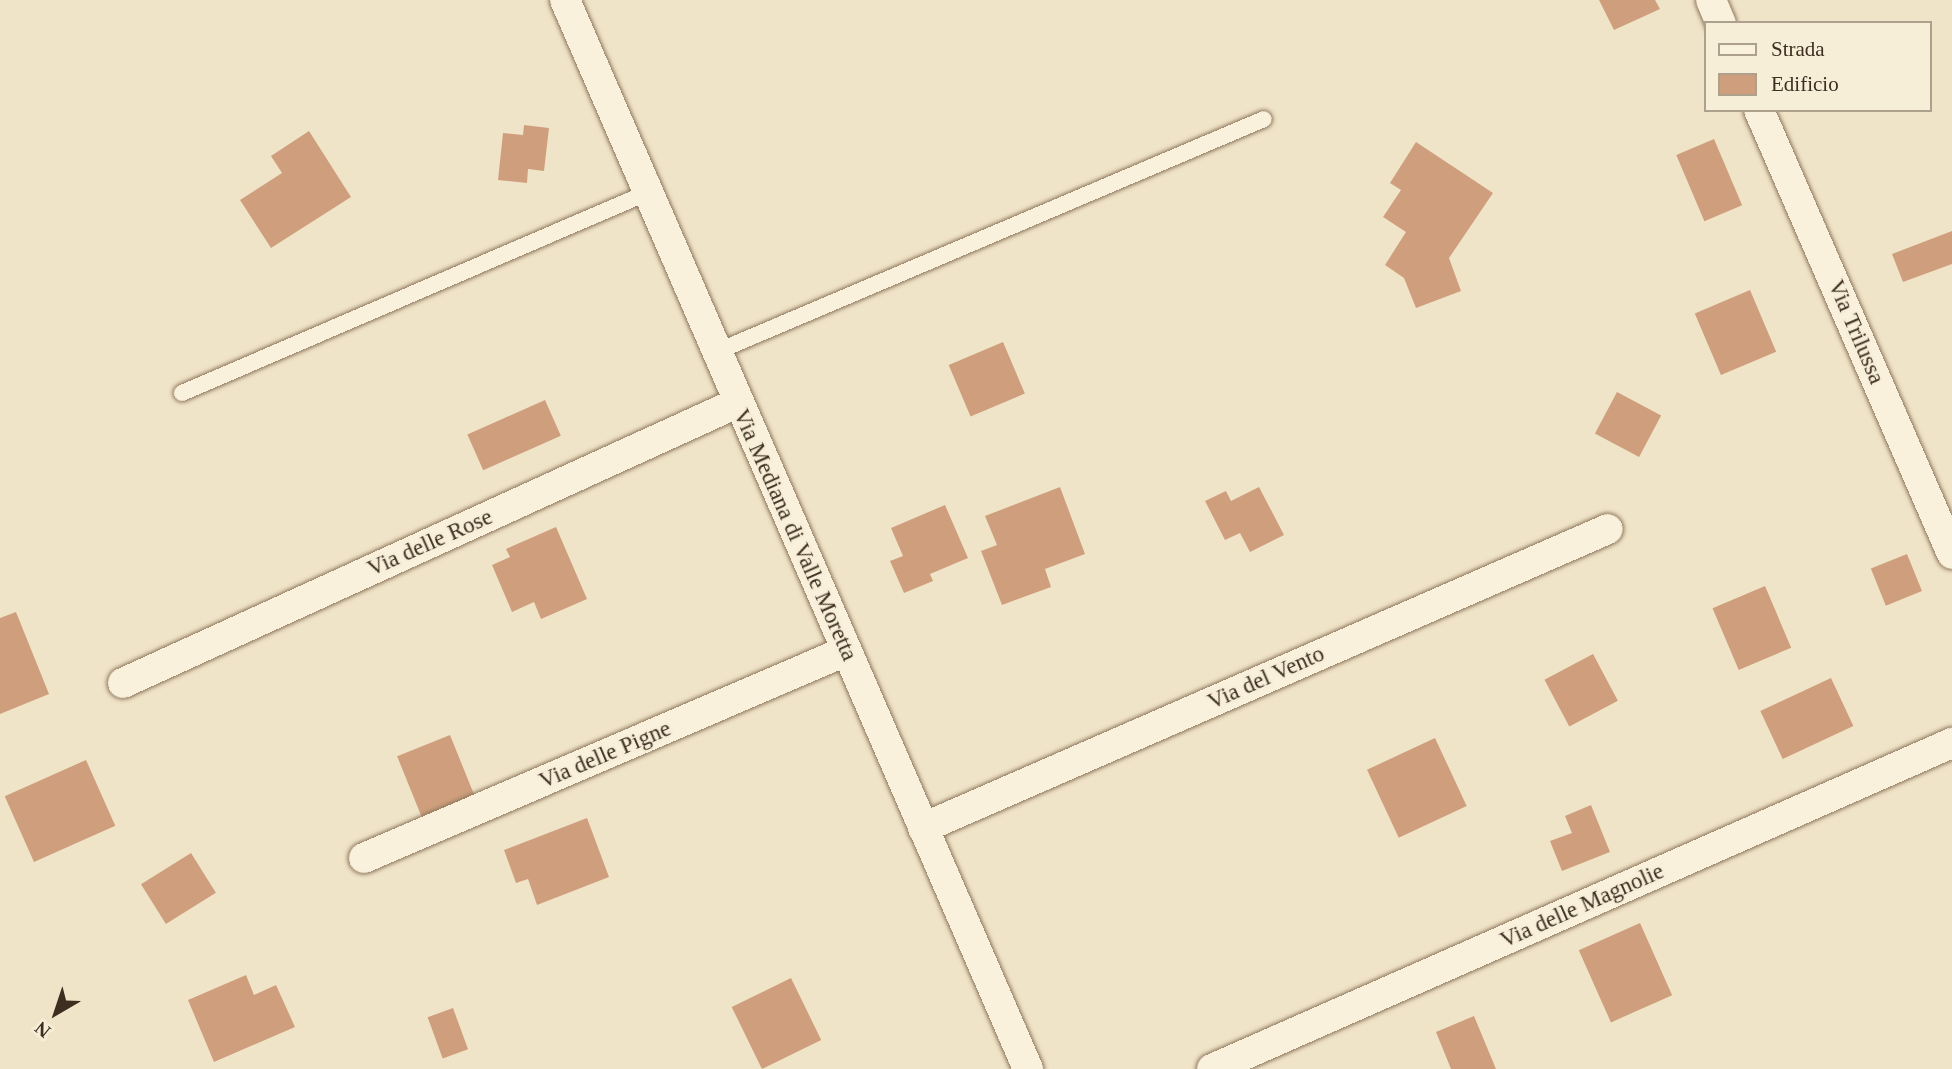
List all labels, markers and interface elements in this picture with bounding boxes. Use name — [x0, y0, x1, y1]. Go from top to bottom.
legend — [1703, 21, 1931, 112]
text: Strada — [1771, 37, 1825, 61]
text: Edificio — [1771, 72, 1839, 96]
street label: Via Trilussa — [1822, 276, 1890, 388]
street label: Via Mediana di Valle Moretta — [727, 405, 863, 665]
street label: Via delle Rose — [363, 503, 497, 583]
street label: Via del Vento — [1203, 640, 1329, 716]
street label: Via delle Pigne — [535, 715, 675, 795]
street label: Via delle Magnolie — [1496, 858, 1668, 954]
north arrow — [21, 978, 91, 1048]
text: N — [31, 1017, 54, 1042]

